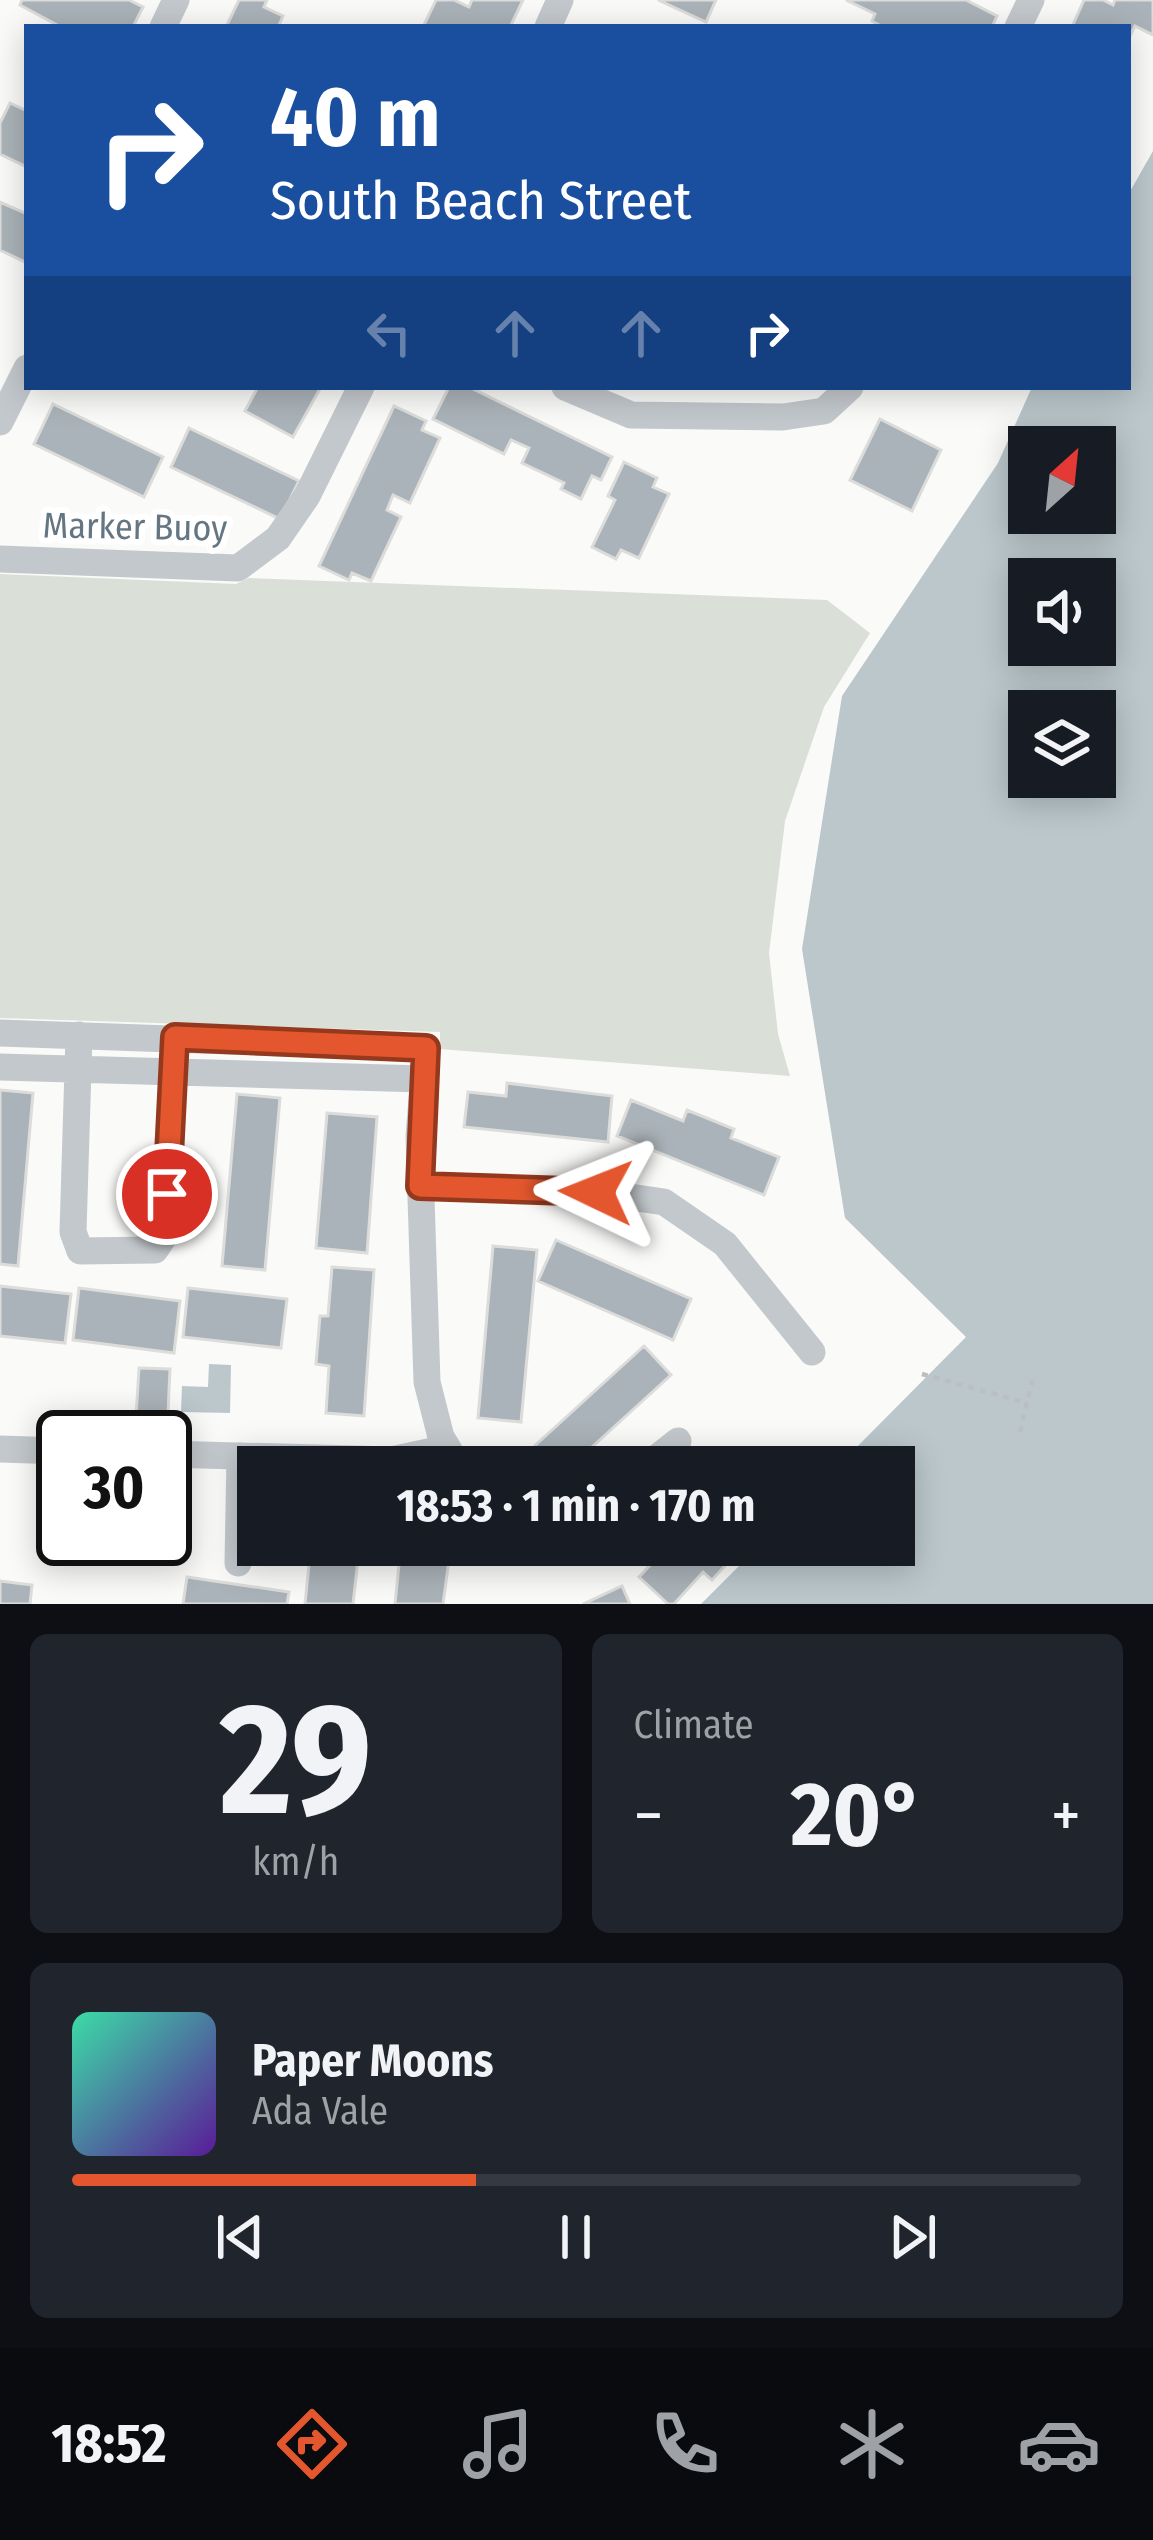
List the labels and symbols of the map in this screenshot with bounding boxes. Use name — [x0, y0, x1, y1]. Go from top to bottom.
north arrow — [1008, 426, 1116, 534]
street label: Marker Buoy — [42, 503, 228, 551]
position arrow — [533, 1129, 659, 1255]
pin — [116, 1143, 218, 1245]
speed limit sign: 30 — [36, 1410, 192, 1566]

